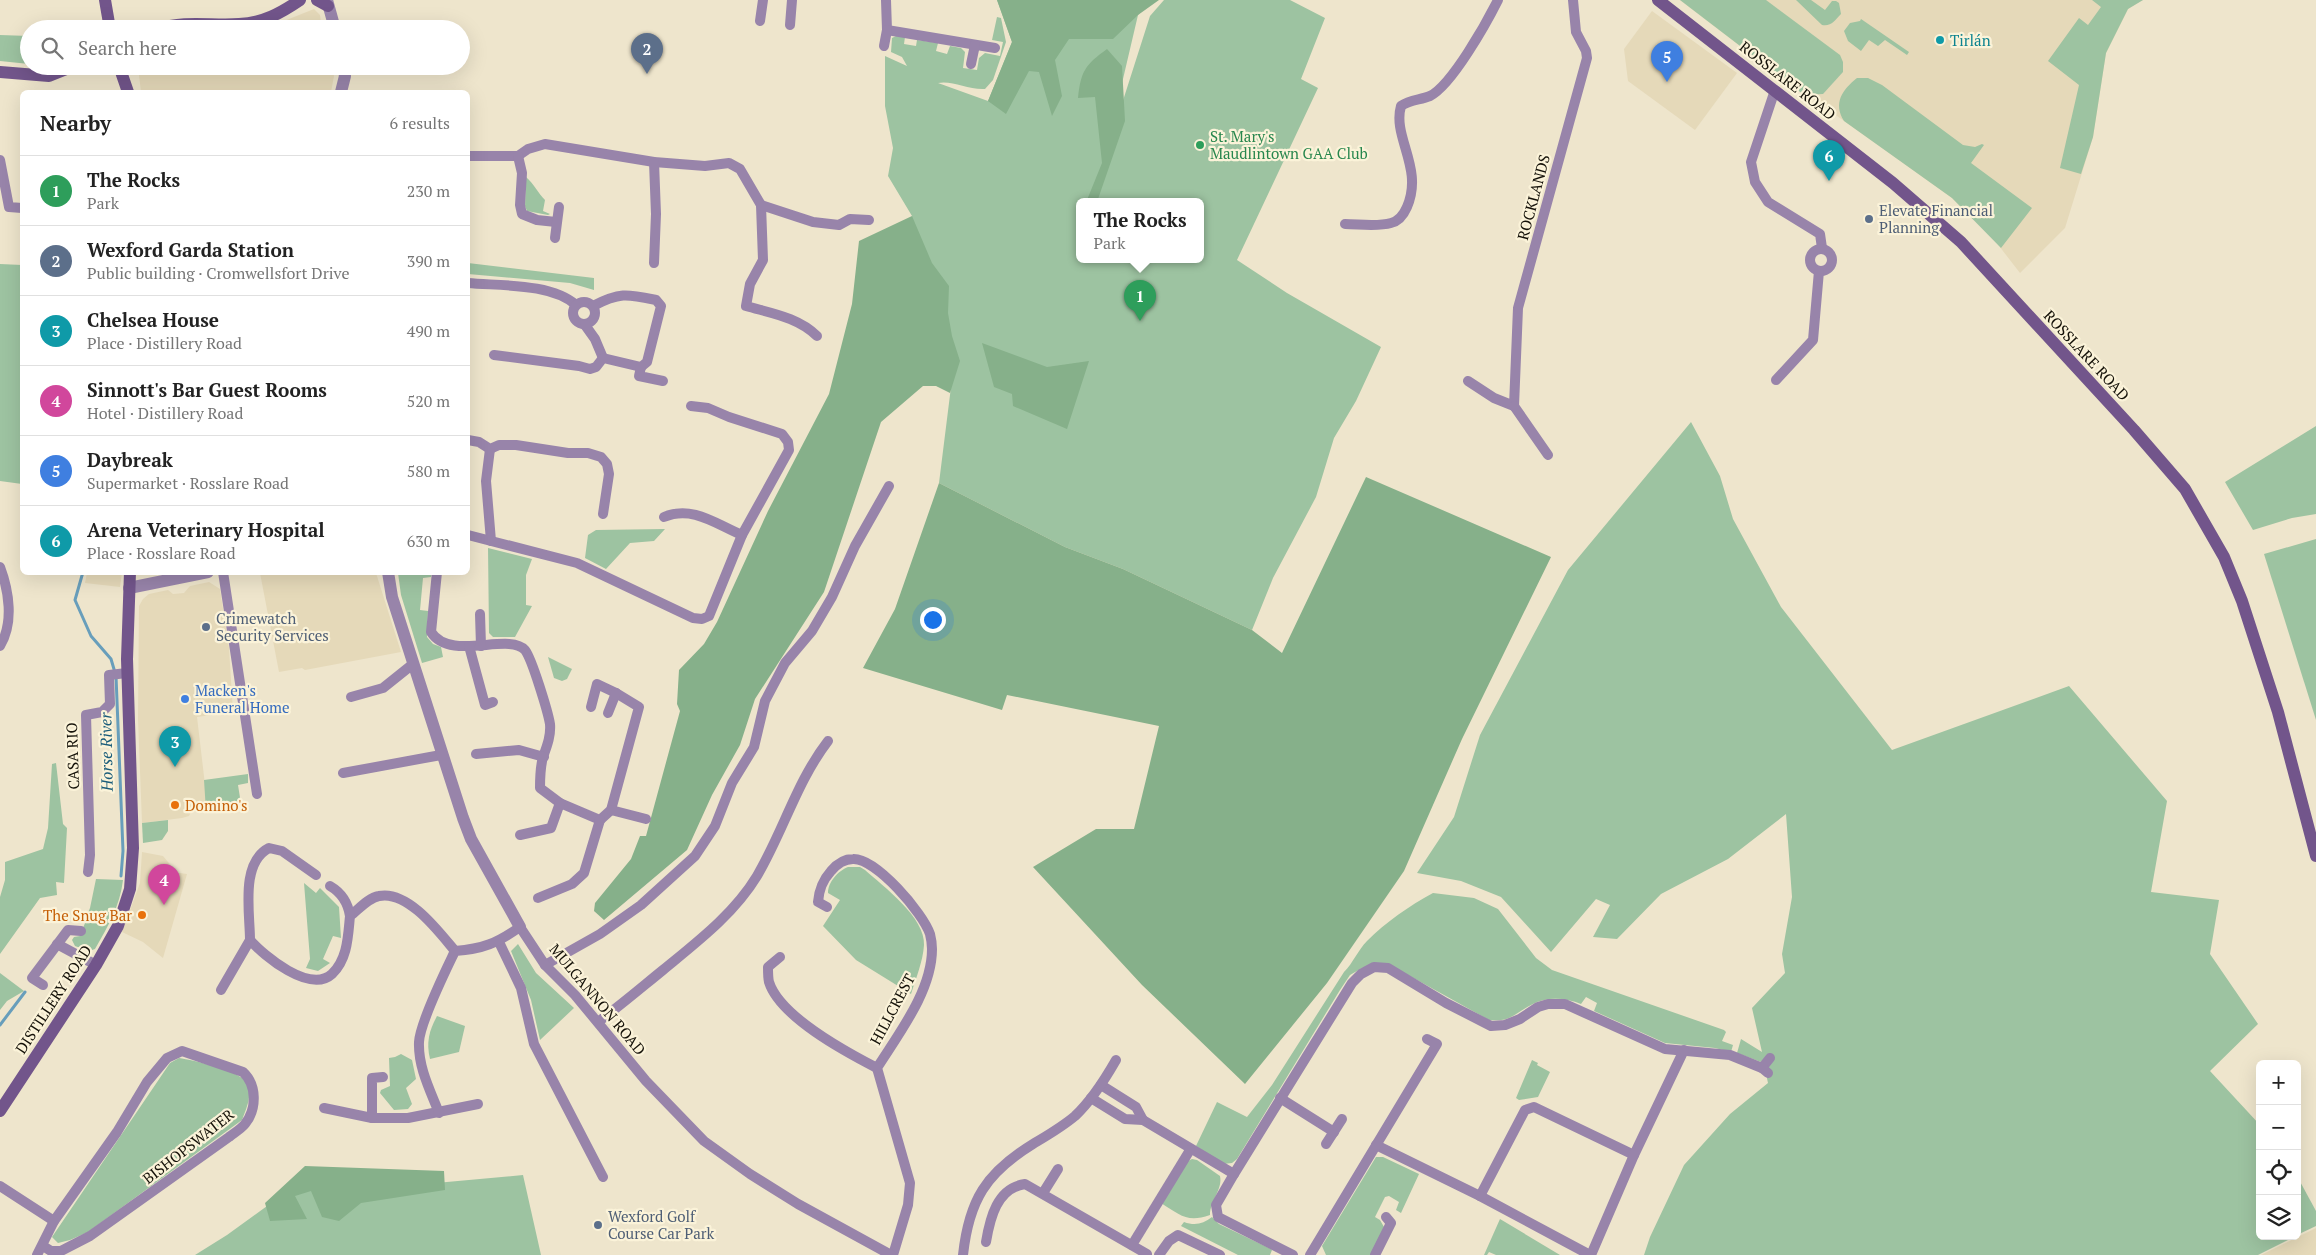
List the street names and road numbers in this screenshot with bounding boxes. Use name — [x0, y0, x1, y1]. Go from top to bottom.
street label: ROSSLARE ROAD — [1736, 36, 1840, 124]
street label: ROCKLANDS — [1512, 152, 1554, 242]
street label: ROSSLARE ROAD — [2040, 305, 2134, 405]
street label: CASA RIO — [61, 722, 83, 790]
street label: MULGANNON ROAD — [546, 939, 650, 1059]
street label: DISTILLERY ROAD — [10, 941, 96, 1057]
street label: HILLCREST — [865, 970, 919, 1048]
street label: BISHOPSWATER — [138, 1104, 238, 1188]

